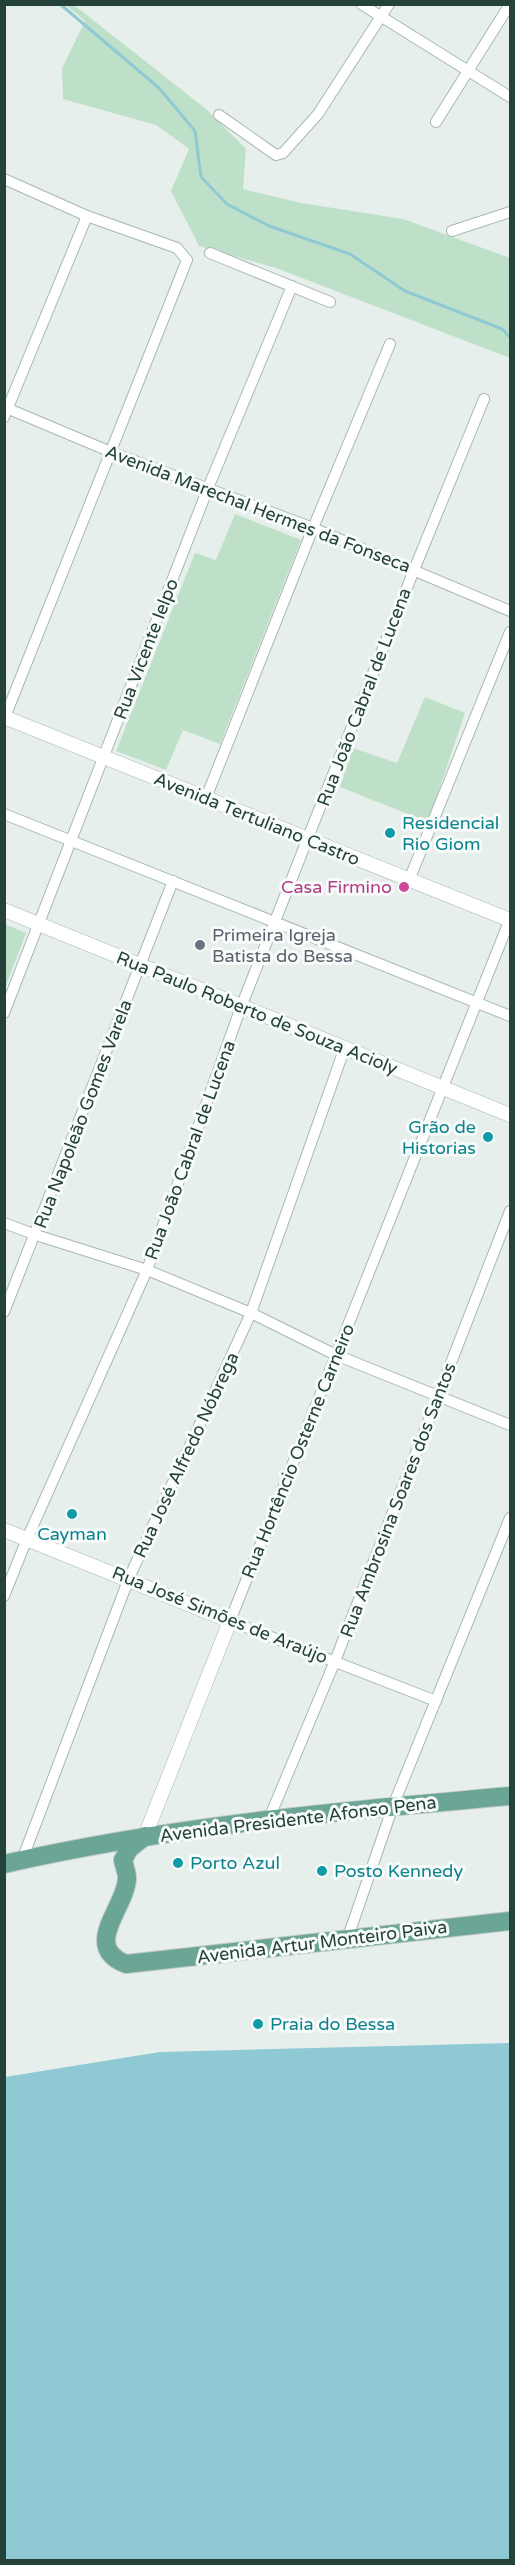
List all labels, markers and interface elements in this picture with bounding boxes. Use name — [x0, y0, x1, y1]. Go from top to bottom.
street label: Avenida Marechal Hermes da Fonseca — [102, 440, 414, 578]
street label: Rua Vicente Ielpo — [109, 575, 183, 723]
street label: Rua João Cabral de Lucena — [312, 585, 416, 809]
street label: Avenida Tertuliano Castro — [151, 768, 363, 870]
place label: Residencial Rio Giom — [402, 812, 499, 855]
marker: Residencial Rio Giom — [383, 826, 397, 840]
place label: Casa Firmino — [281, 876, 392, 898]
marker: Casa Firmino — [397, 880, 411, 894]
place label: Primeira Igreja Batista do Bessa — [212, 924, 353, 967]
marker: Primeira Igreja Batista do Bessa — [193, 938, 207, 952]
street label: Rua Paulo Roberto de Souza Acioly — [113, 946, 401, 1080]
street label: Rua Napoleão Gomes Varela — [29, 996, 137, 1232]
street label: Rua João Cabral de Lucena — [140, 1037, 240, 1263]
place label: Grão de Historias — [402, 1116, 476, 1159]
marker: Grão de Historias — [481, 1130, 495, 1144]
street label: Rua Hortêncio Osterne Carneiro — [237, 1320, 359, 1582]
street label: Rua José Alfredo Nóbrega — [129, 1349, 243, 1561]
street label: Rua Ambrosina Soares dos Santos — [335, 1360, 461, 1640]
marker: Cayman — [65, 1507, 79, 1521]
place label: Cayman — [37, 1523, 107, 1545]
street label: Rua José Simões de Araújo — [109, 1562, 331, 1668]
street label: Avenida Presidente Afonso Pena — [158, 1791, 438, 1847]
place label: Porto Azul — [190, 1852, 280, 1874]
marker: Porto Azul — [171, 1856, 185, 1870]
place label: Posto Kennedy — [334, 1860, 463, 1882]
marker: Posto Kennedy — [315, 1864, 329, 1878]
street label: Avenida Artur Monteiro Paiva — [196, 1916, 448, 1968]
place label: Praia do Bessa — [270, 2013, 395, 2035]
marker: Praia do Bessa — [251, 2017, 265, 2031]

